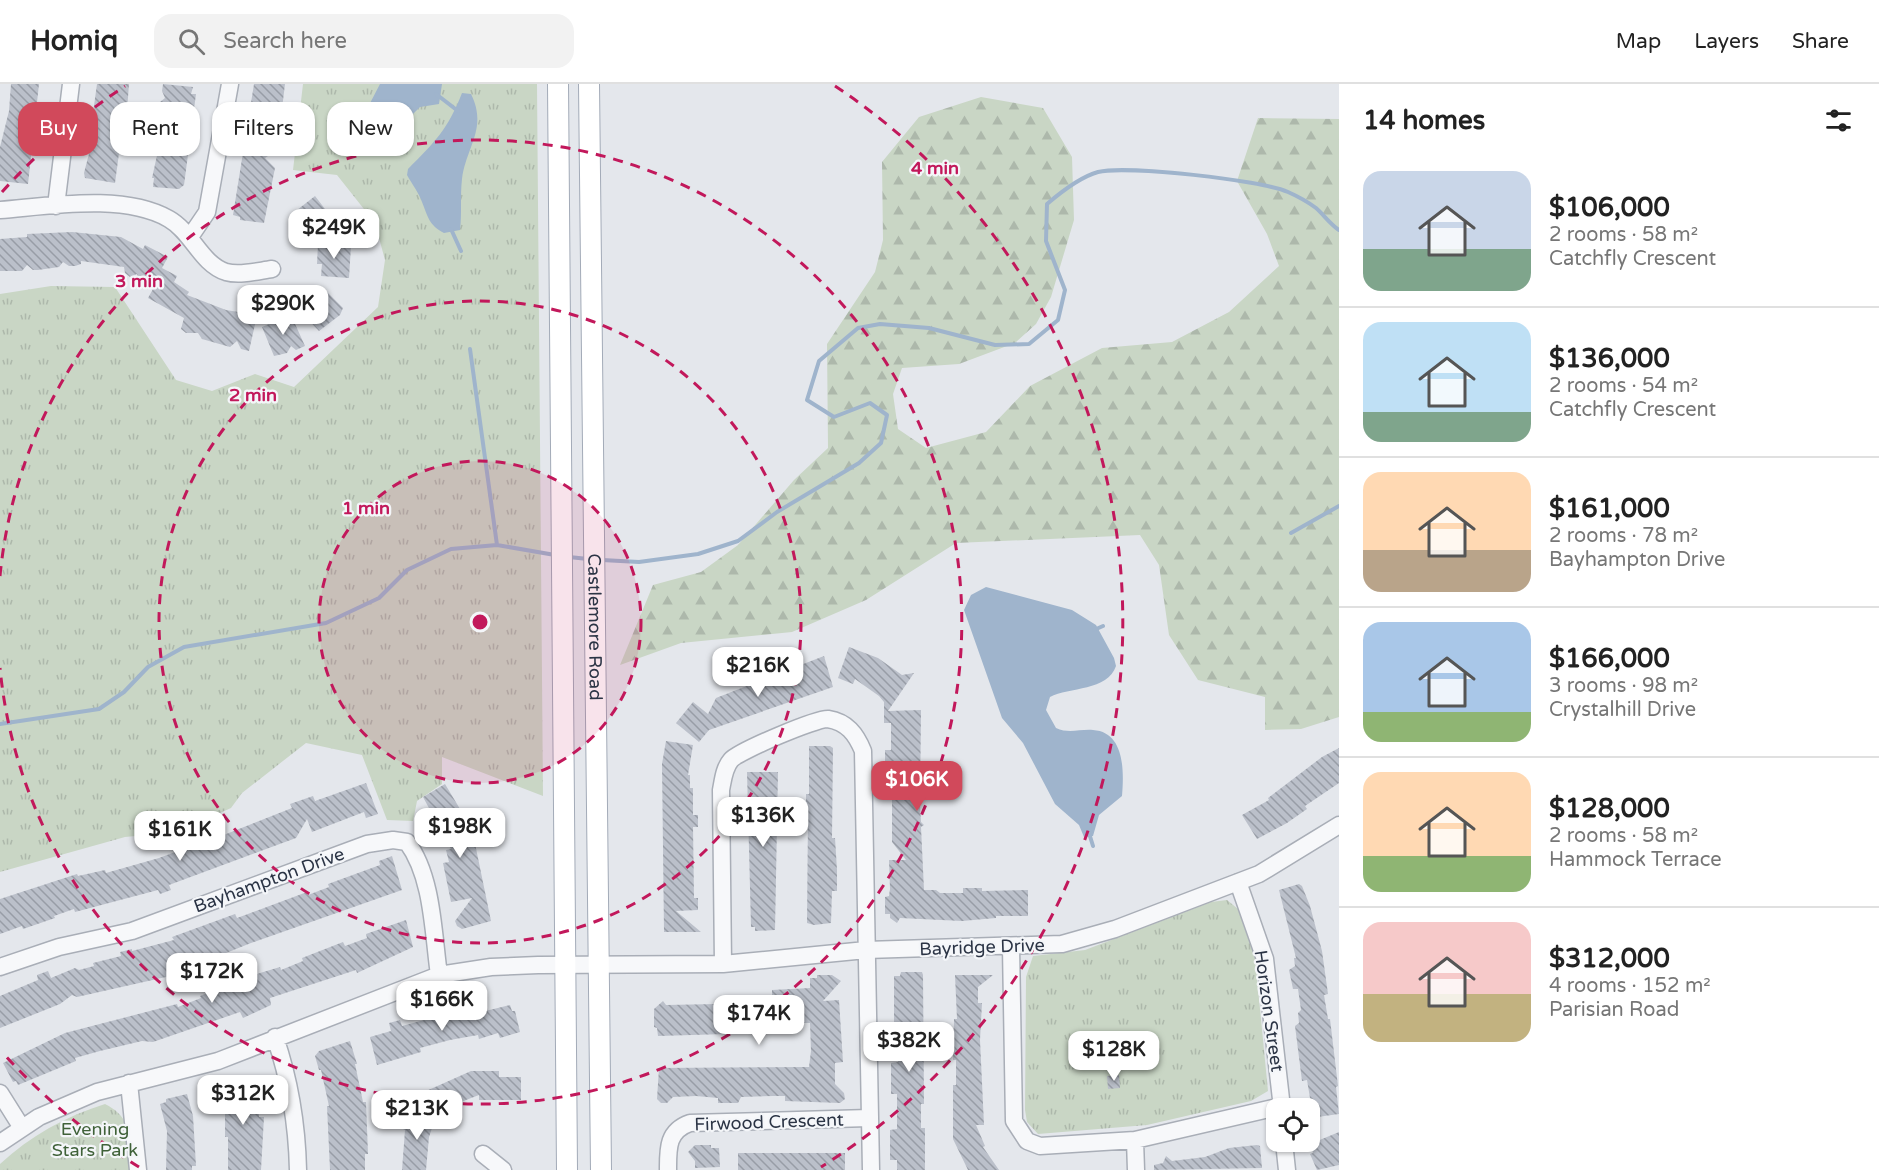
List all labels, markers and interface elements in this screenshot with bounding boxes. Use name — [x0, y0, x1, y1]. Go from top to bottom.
search box — [154, 14, 574, 68]
text: Homiq — [30, 24, 118, 58]
icon: search — [175, 25, 208, 58]
text: Search here — [223, 28, 347, 54]
text: Map — [1616, 29, 1661, 54]
text: Layers — [1694, 29, 1759, 54]
text: Share — [1792, 29, 1849, 54]
chip: Buy — [18, 102, 98, 156]
chip: Rent — [110, 102, 200, 156]
chip: Filters — [212, 102, 315, 156]
chip: New — [327, 102, 414, 156]
icon: filters — [1822, 104, 1855, 137]
text: 14 homes — [1363, 105, 1485, 136]
text: 4 min — [911, 157, 959, 179]
text: $106,000 — [1549, 192, 1670, 223]
icon: home — [1411, 195, 1483, 267]
pin: $249K — [292, 209, 376, 260]
text: $249K — [302, 216, 366, 240]
text: 2 rooms · 58 m² — [1549, 223, 1698, 247]
text: Catchfly Crescent — [1549, 247, 1716, 271]
text: 3 min — [115, 270, 163, 292]
pin: $290K — [241, 285, 325, 336]
text: $290K — [251, 292, 315, 316]
text: $136,000 — [1549, 343, 1670, 374]
icon: home — [1411, 346, 1483, 418]
text: 2 rooms · 54 m² — [1549, 374, 1698, 398]
text: 2 min — [229, 384, 277, 406]
text: Catchfly Crescent — [1549, 398, 1716, 422]
text: $161,000 — [1549, 493, 1670, 524]
icon: home — [1411, 496, 1483, 568]
text: 1 min — [342, 497, 390, 519]
text: 2 rooms · 78 m² — [1549, 524, 1698, 548]
text: Bayhampton Drive — [1549, 548, 1725, 572]
street label: Castlemore Road — [583, 553, 607, 701]
centre of rings — [470, 612, 490, 632]
text: $166,000 — [1549, 643, 1670, 674]
icon: home — [1411, 646, 1483, 718]
pin: $216K — [716, 647, 800, 698]
text: $216K — [726, 654, 790, 678]
text: 3 rooms · 98 m² — [1549, 674, 1698, 698]
text: Crystalhill Drive — [1549, 698, 1696, 722]
pin: $106K — [875, 761, 959, 812]
text: $106K — [885, 768, 949, 792]
text: $128,000 — [1549, 793, 1670, 824]
icon: home — [1411, 796, 1483, 868]
pin: $136K — [721, 797, 805, 848]
text: $136K — [731, 804, 795, 828]
pin: $198K — [418, 808, 502, 859]
pin: $161K — [138, 811, 222, 862]
text: $198K — [428, 815, 492, 839]
text: $161K — [148, 818, 212, 842]
text: 2 rooms · 58 m² — [1549, 824, 1698, 848]
street label: Bayhampton Drive — [191, 843, 347, 917]
text: Hammock Terrace — [1549, 848, 1722, 872]
street label: Bayridge Drive — [919, 934, 1045, 960]
text: $312,000 — [1549, 943, 1670, 974]
icon: home — [1411, 946, 1483, 1018]
street label: Horizon Street — [1250, 949, 1288, 1073]
pin: $172K — [170, 953, 254, 1004]
text: $172K — [180, 960, 244, 984]
text: 4 rooms · 152 m² — [1549, 974, 1711, 998]
pin: $166K — [400, 981, 484, 1032]
text: $166K — [410, 988, 474, 1012]
pin: $174K — [717, 995, 801, 1046]
text: Parisian Road — [1549, 998, 1679, 1022]
text: $174K — [727, 1002, 791, 1026]
pin: $382K — [867, 1022, 951, 1073]
text: $382K — [877, 1029, 941, 1053]
pin: $128K — [1072, 1031, 1156, 1082]
text: $128K — [1082, 1038, 1146, 1062]
pin: $312K — [201, 1075, 285, 1126]
text: $312K — [211, 1082, 275, 1106]
pin: $213K — [375, 1090, 459, 1141]
text: $213K — [385, 1097, 449, 1121]
map controls — [1266, 1098, 1320, 1152]
button: locate — [1266, 1098, 1320, 1152]
street label: Firwood Crescent — [694, 1108, 844, 1136]
park label: Evening Stars Park — [52, 1118, 138, 1161]

